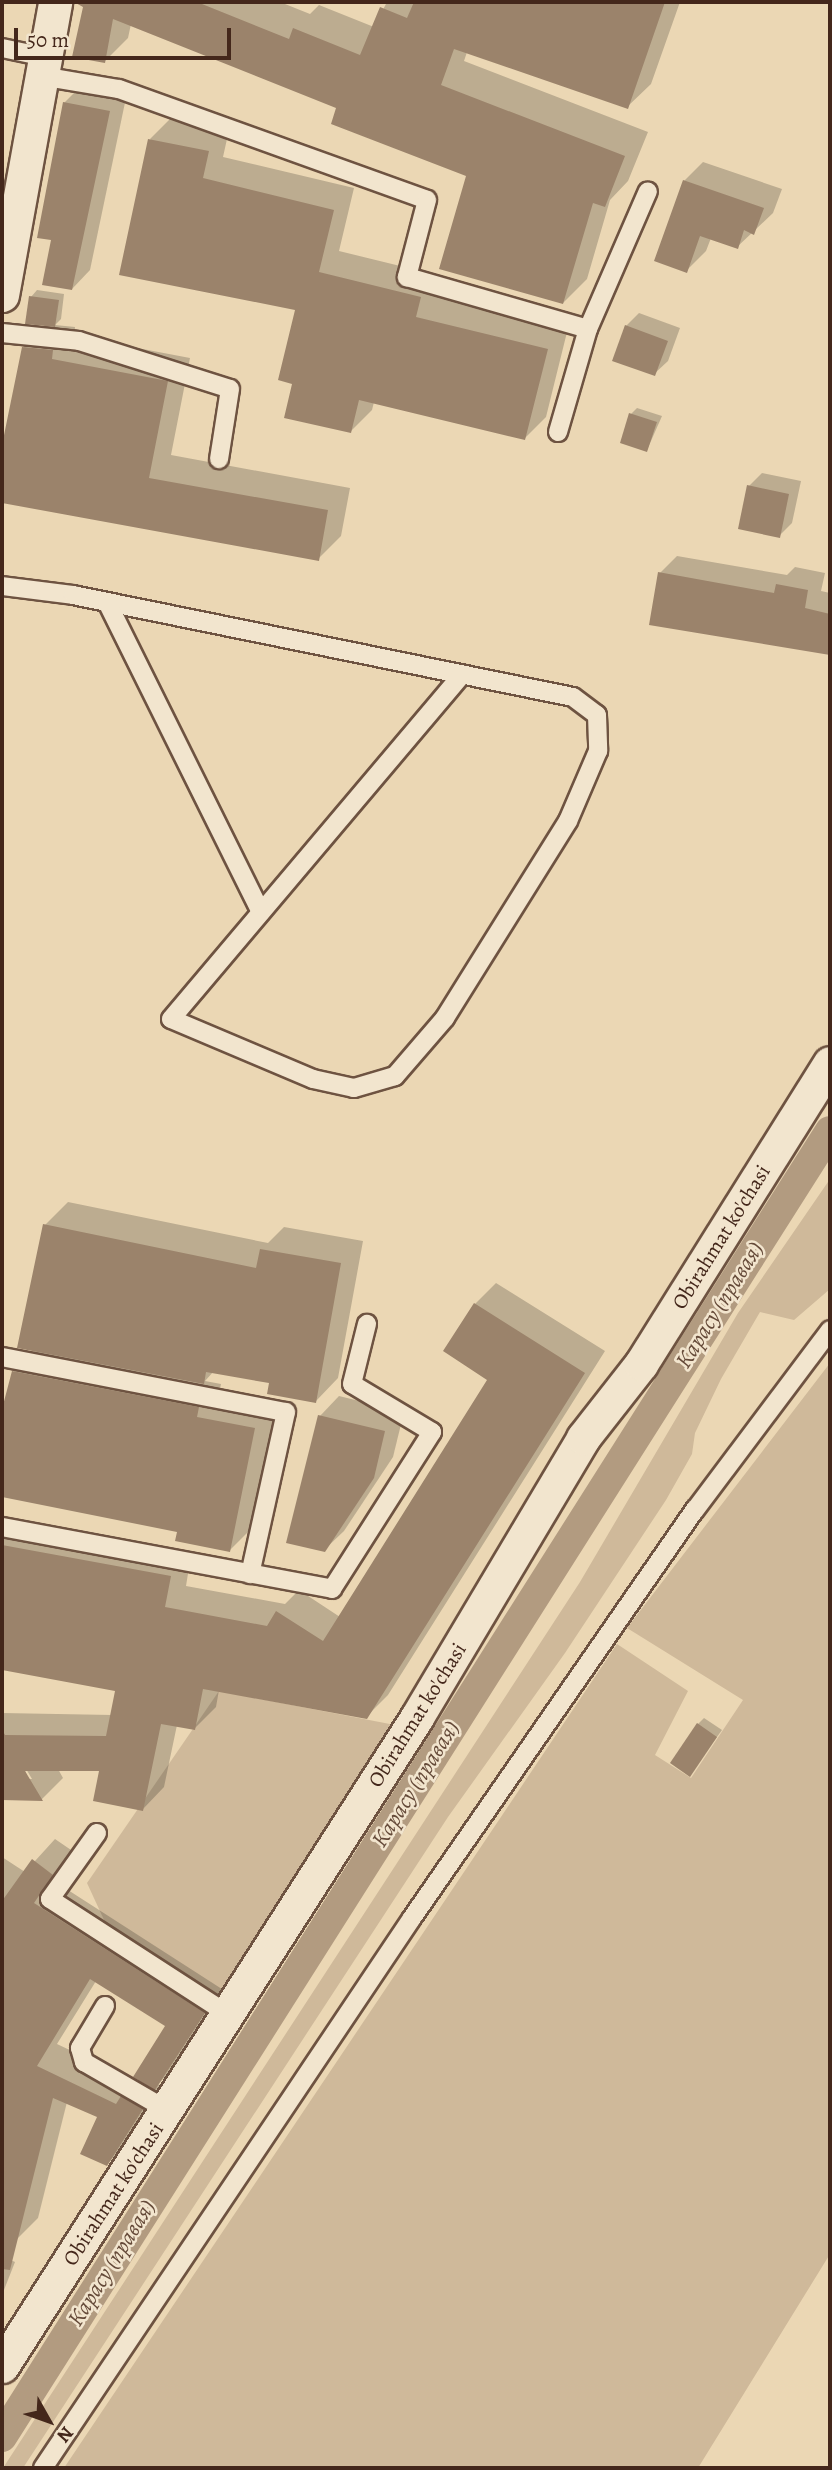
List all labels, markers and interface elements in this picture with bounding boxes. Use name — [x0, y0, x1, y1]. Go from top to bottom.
scale bar — [18, 14, 234, 58]
text: 50 m — [27, 26, 69, 54]
street label: Obirahmat ko'chasi — [666, 1160, 776, 1314]
water label: Карасу (правая) — [670, 1237, 770, 1373]
street label: Obirahmat ko'chasi — [362, 1638, 472, 1792]
water label: Карасу (правая) — [366, 1716, 466, 1852]
street label: Obirahmat ko'chasi — [57, 2118, 169, 2270]
water label: Карасу (правая) — [62, 2195, 162, 2331]
north arrow — [14, 2386, 84, 2456]
text: N — [51, 2421, 79, 2448]

